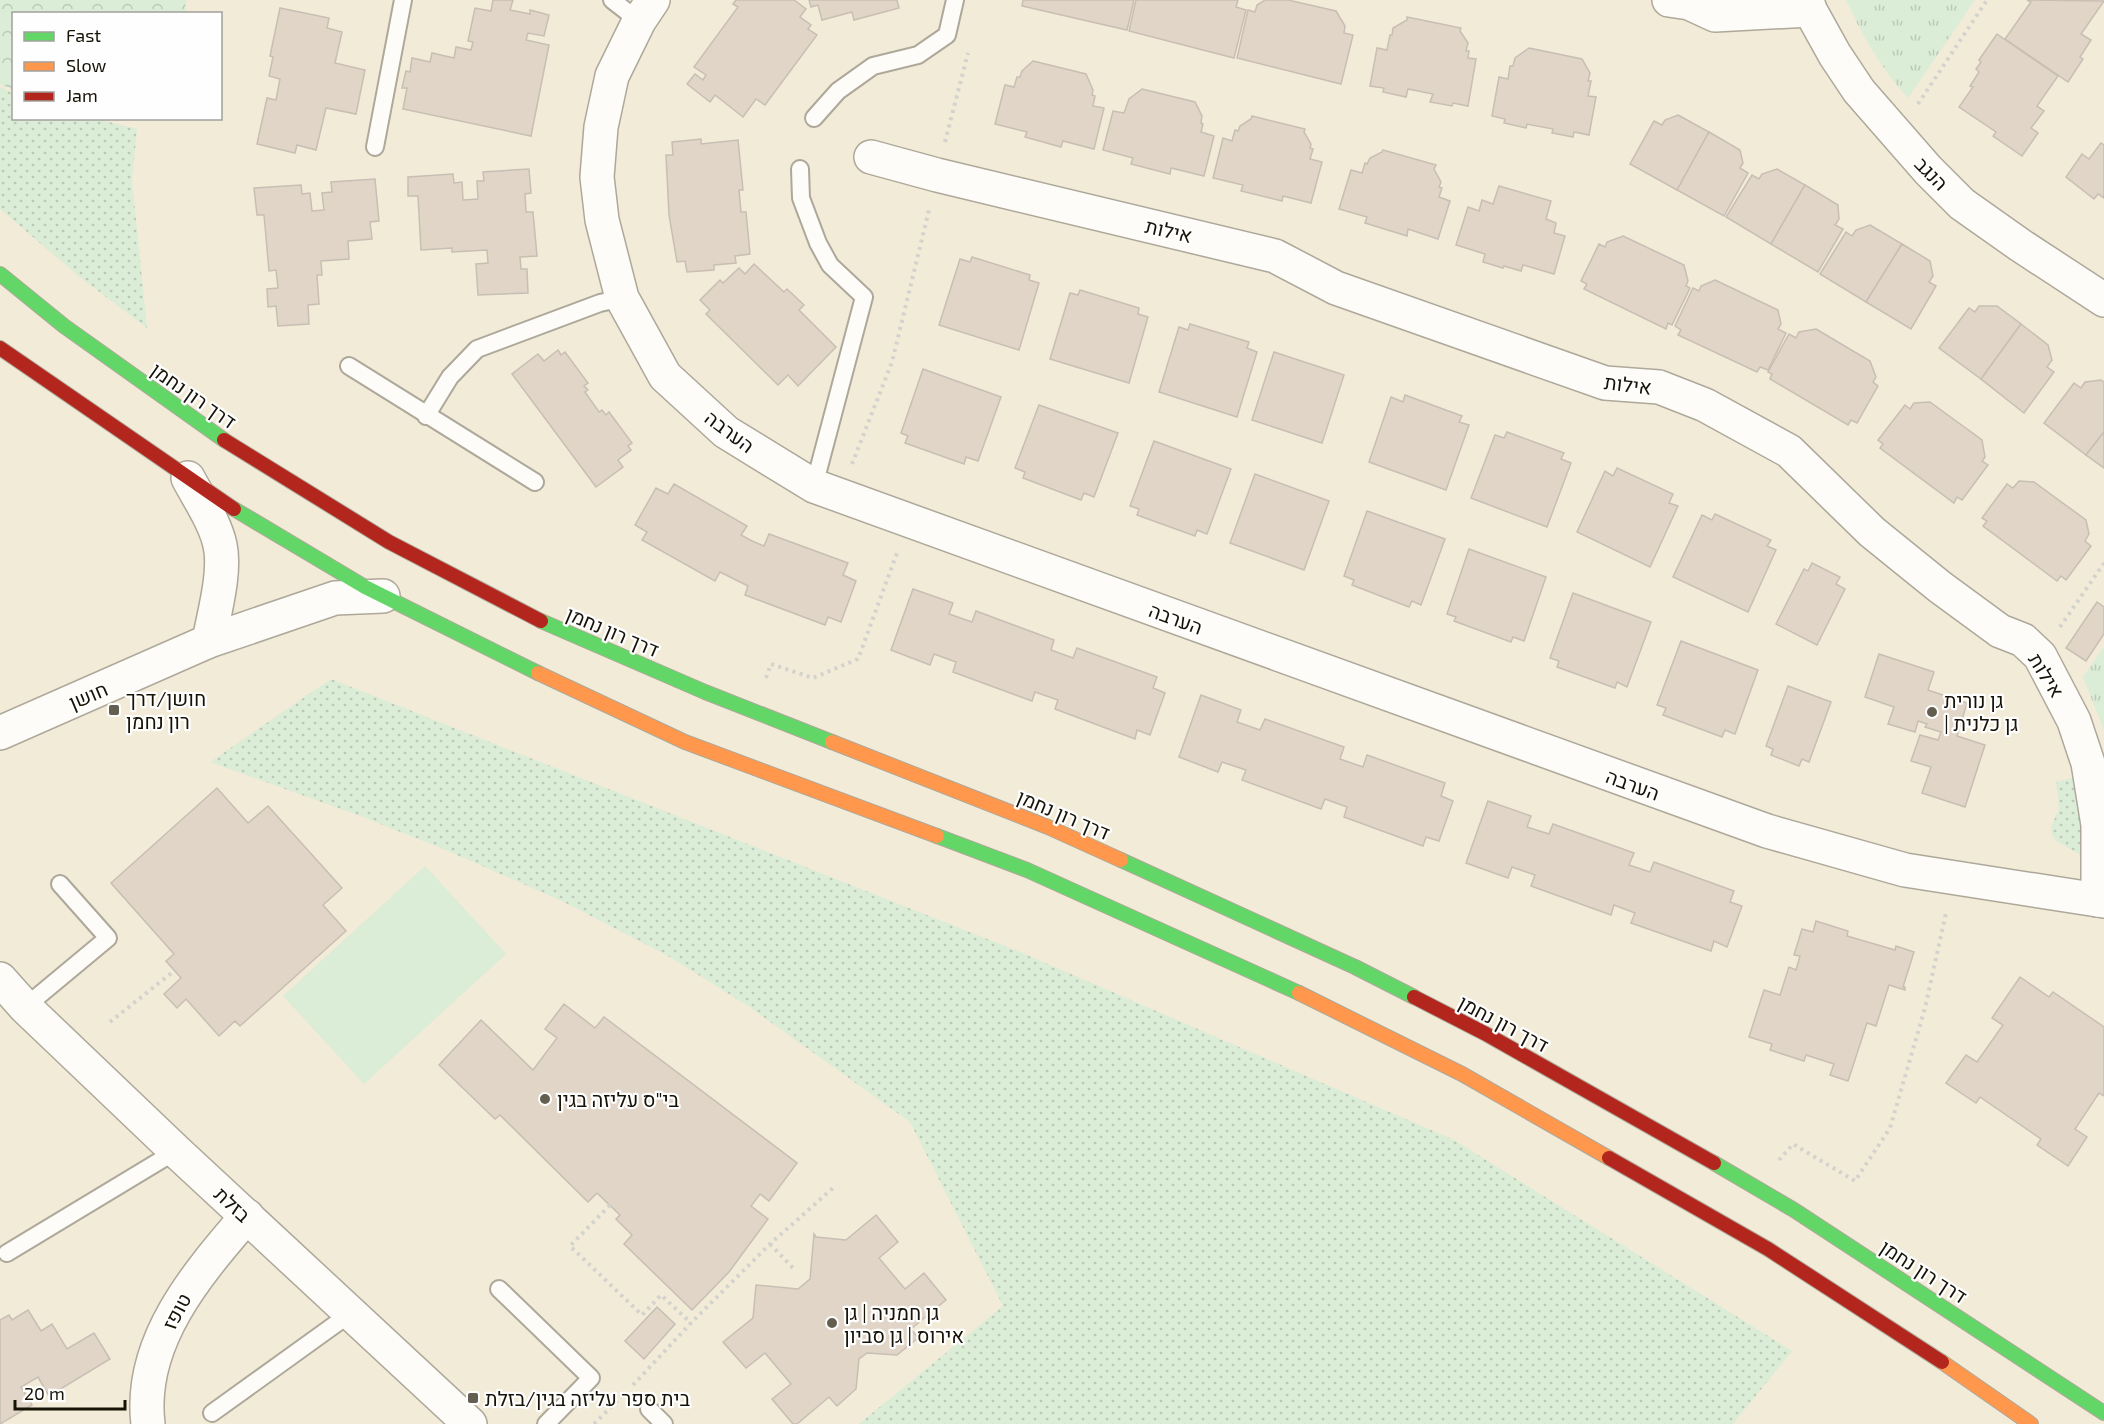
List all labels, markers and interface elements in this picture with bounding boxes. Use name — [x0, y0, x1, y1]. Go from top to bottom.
legend — [12, 12, 222, 120]
text: Fast — [66, 24, 101, 46]
text: Slow — [66, 54, 107, 76]
text: Jam — [66, 84, 98, 106]
street label: הנגב — [1910, 151, 1954, 195]
street label: אילות — [1143, 213, 1195, 247]
street label: דרך רון נחמן — [147, 357, 241, 433]
street label: אילות — [1603, 369, 1653, 399]
street label: הערבה — [701, 405, 759, 457]
street label: הערבה — [1146, 597, 1206, 639]
street label: דרך רון נחמן — [563, 601, 663, 661]
street label: אילות — [2024, 648, 2070, 702]
street label: חושן — [65, 676, 111, 714]
place label: חושן/דרך רון נחמן — [126, 686, 206, 733]
place label: גן נורית | גן כלנית — [1944, 688, 2018, 735]
marker: חושן/דרך רון נחמן — [107, 703, 121, 717]
marker: גן נורית | גן כלנית — [1925, 705, 1939, 719]
street label: הערבה — [1603, 763, 1663, 805]
street label: דרך רון נחמן — [1014, 784, 1114, 844]
street label: דרך רון נחמן — [1455, 989, 1553, 1057]
place label: בי"ס עליזה בגין — [557, 1087, 680, 1111]
marker: בי"ס עליזה בגין — [538, 1092, 552, 1106]
street label: בזלת — [210, 1181, 256, 1227]
street label: דרך רון נחמן — [1876, 1234, 1972, 1308]
street label: טופז — [157, 1289, 195, 1333]
place label: גן חמניה | גן אירוס | גן סביון — [844, 1300, 964, 1347]
marker: גן חמניה | גן אירוס | גן סביון — [825, 1316, 839, 1330]
scale bar — [15, 1373, 124, 1411]
text: 20 m — [24, 1382, 65, 1404]
place label: בית ספר עליזה בגין/בזלת — [485, 1386, 690, 1410]
marker: בית ספר עליזה בגין/בזלת — [466, 1391, 480, 1405]

